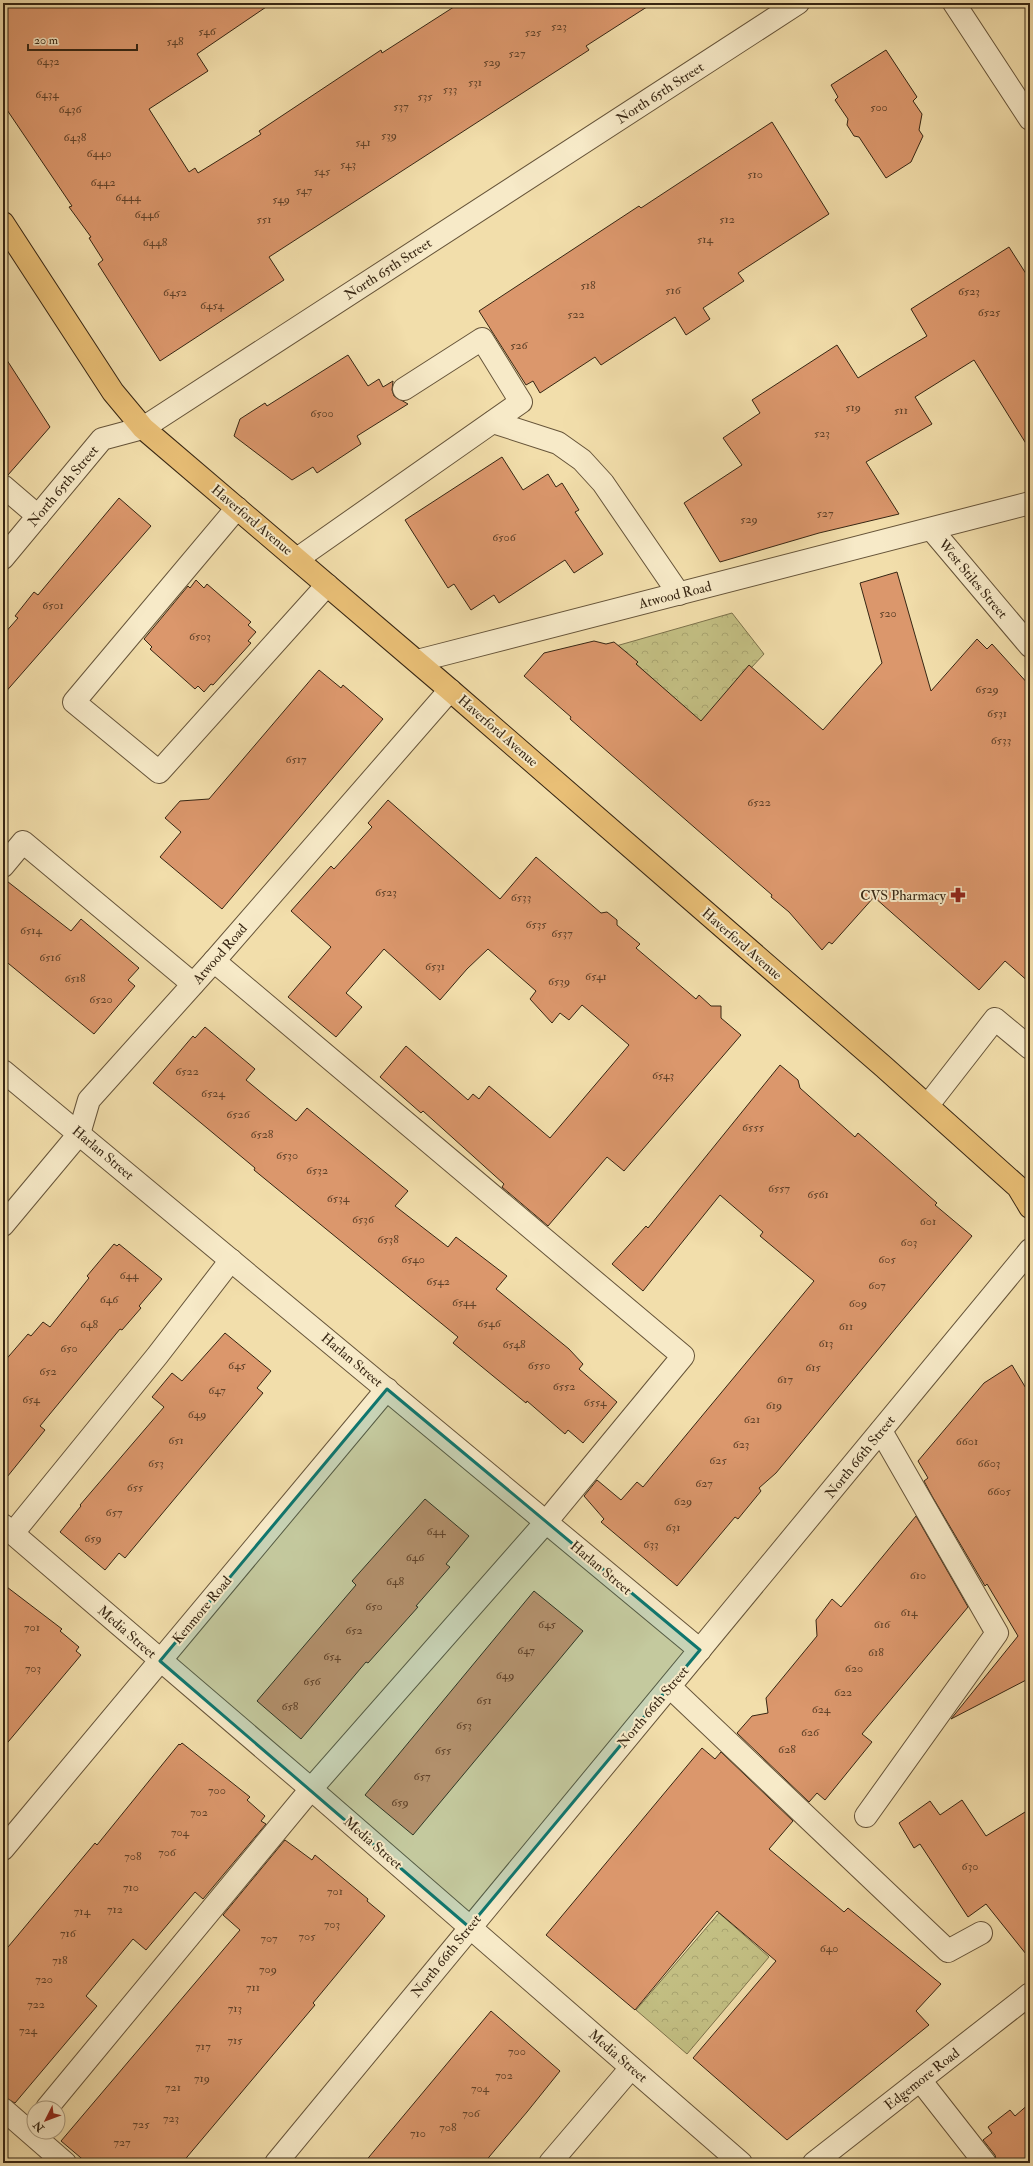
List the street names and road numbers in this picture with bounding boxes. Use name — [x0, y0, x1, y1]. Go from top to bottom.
street label: North 65th Street — [613, 58, 707, 128]
street label: North 65th Street — [341, 234, 435, 304]
street label: North 65th Street — [24, 442, 102, 530]
street label: Haverford Avenue — [208, 481, 296, 559]
street label: West Stiles Street — [934, 535, 1011, 622]
street label: Atwood Road — [636, 578, 713, 613]
street label: Haverford Avenue — [454, 692, 542, 771]
street label: Haverford Avenue — [698, 905, 786, 984]
street label: Atwood Road — [188, 920, 251, 988]
street label: Harlan Street — [69, 1122, 138, 1184]
street label: Harlan Street — [318, 1329, 387, 1391]
street label: North 66th Street — [821, 1412, 899, 1502]
street label: Harlan Street — [567, 1537, 636, 1599]
street label: Kenmore Road — [169, 1572, 235, 1647]
street label: Media Street — [94, 1602, 160, 1662]
street label: North 66th Street — [614, 1662, 692, 1751]
street label: Media Street — [340, 1813, 406, 1873]
street label: North 66th Street — [407, 1911, 485, 2001]
street label: Media Street — [585, 2026, 651, 2086]
street label: Edgemore Road — [881, 2044, 963, 2114]

